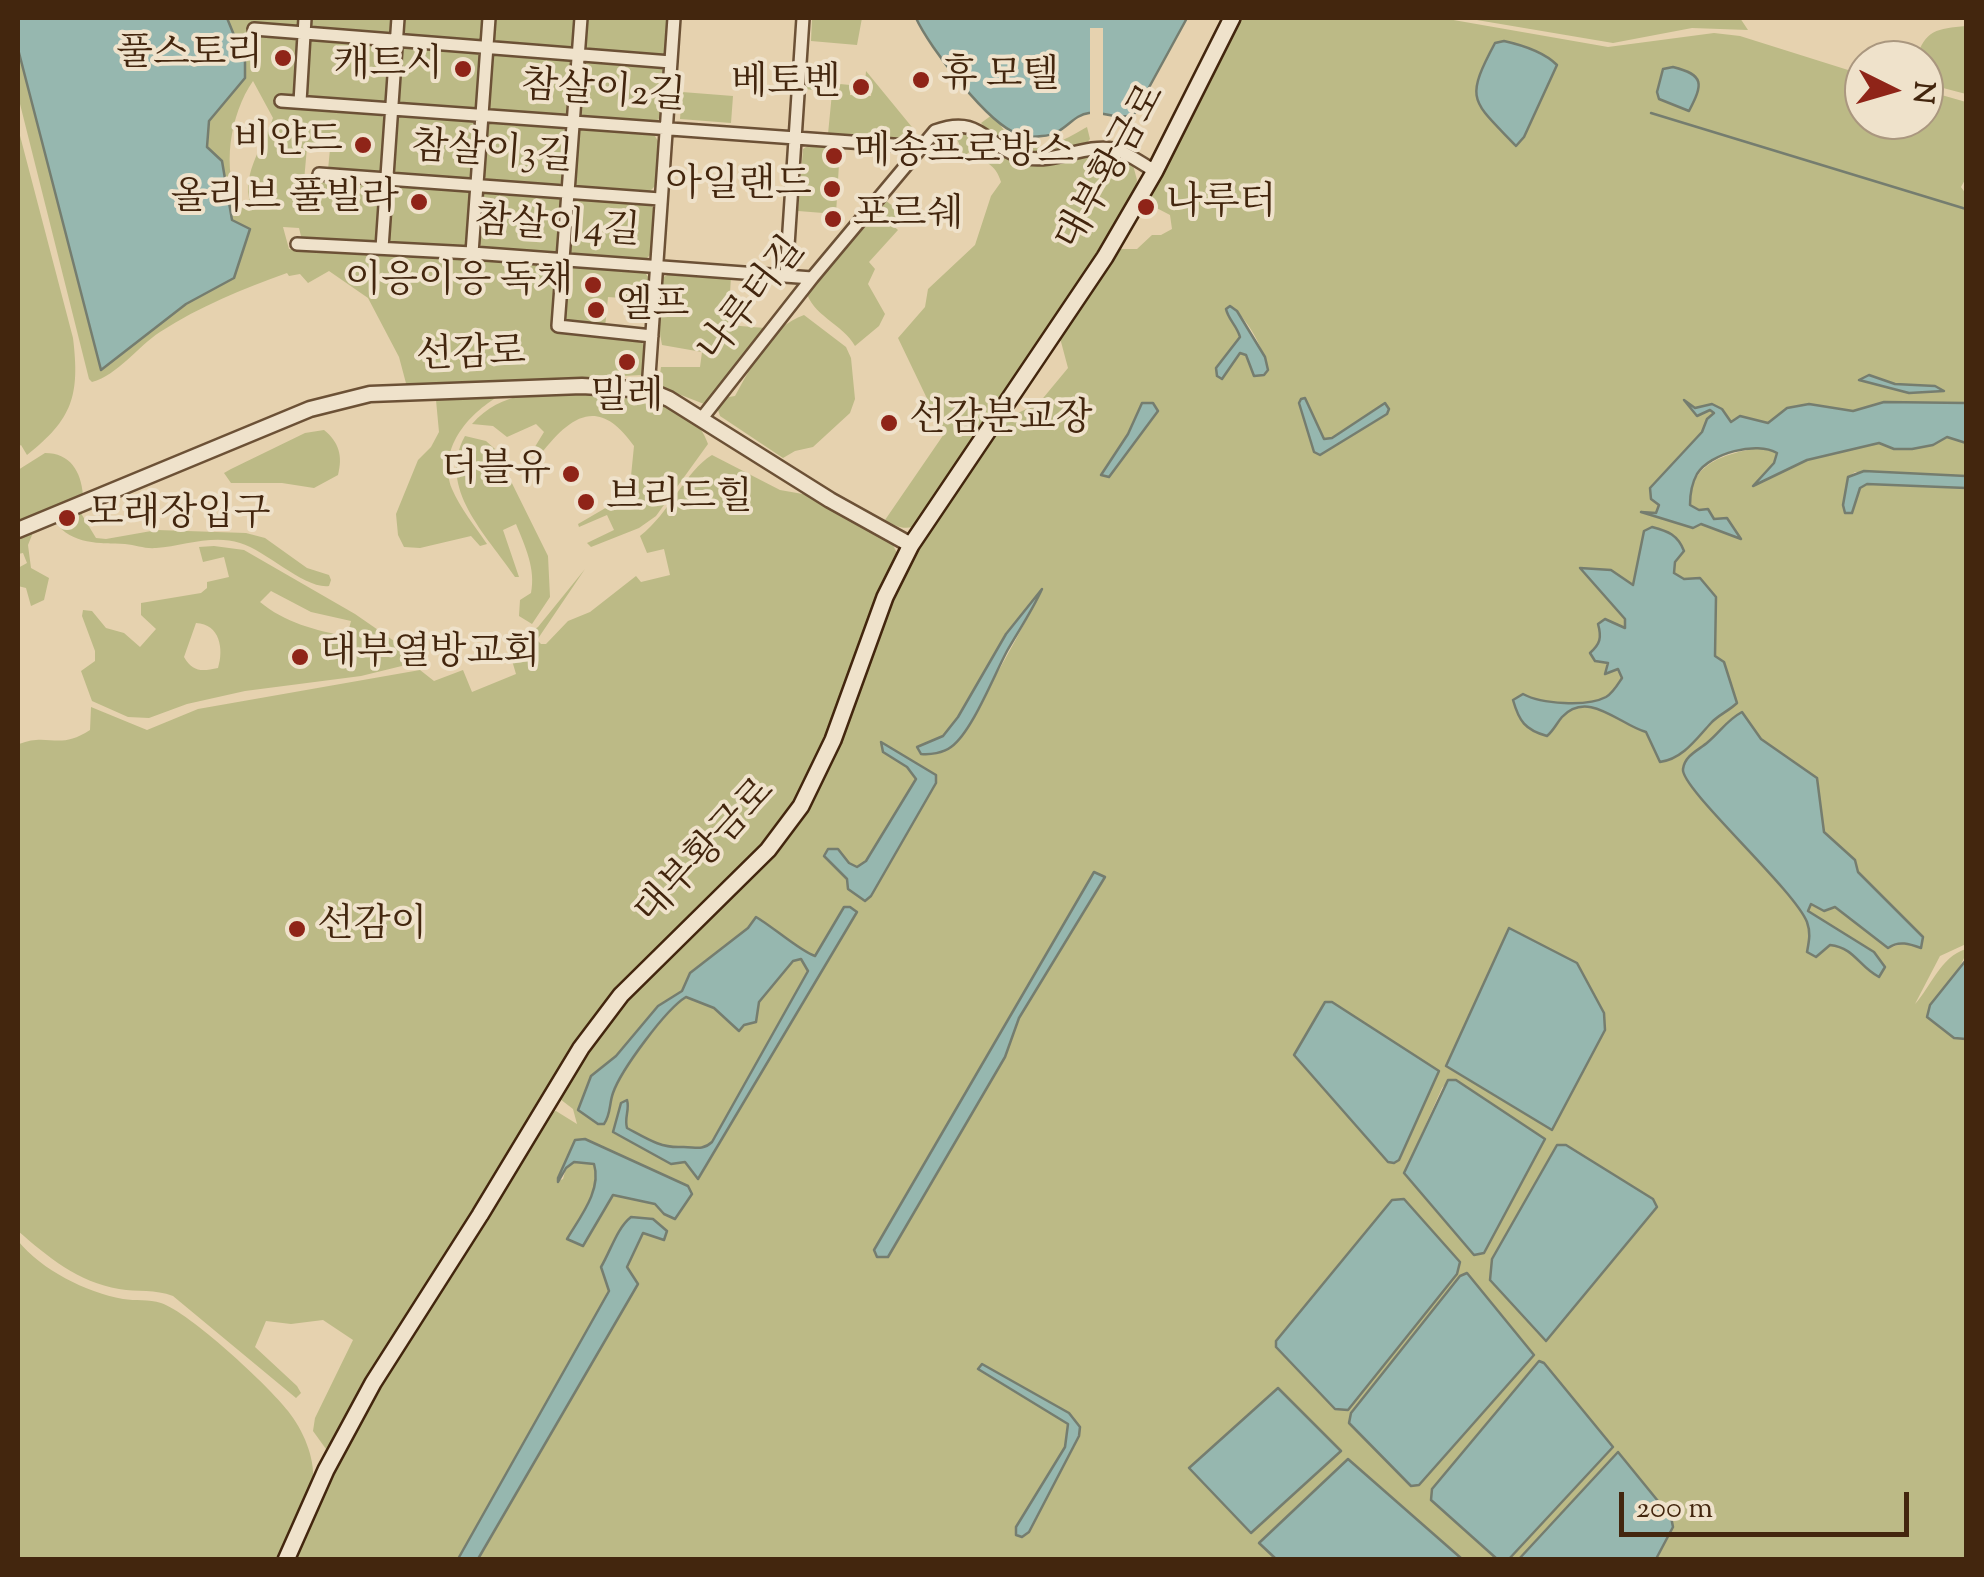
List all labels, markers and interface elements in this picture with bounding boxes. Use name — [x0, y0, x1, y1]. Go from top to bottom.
place label: 풀스토리 — [116, 35, 263, 81]
north arrow — [1844, 40, 1944, 140]
place label: 캐트시 — [333, 46, 443, 92]
marker: 풀스토리 — [272, 47, 294, 69]
place label: 휴 모텔 — [941, 57, 1059, 103]
marker: 캐트시 — [452, 58, 474, 80]
place label: 베토벤 — [731, 64, 841, 110]
street label: 참살이2길 — [519, 67, 687, 123]
marker: 휴 모텔 — [910, 69, 932, 91]
marker: 베토벤 — [850, 76, 872, 98]
street label: 대부황금로 — [1050, 78, 1178, 260]
text: N — [1901, 80, 1943, 105]
place label: 비얀드 — [233, 122, 343, 168]
street label: 참살이3길 — [410, 128, 574, 184]
place label: 메송프로방스 — [854, 133, 1074, 179]
marker: 비얀드 — [352, 134, 374, 156]
marker: 메송프로방스 — [823, 145, 845, 167]
place label: 아일랜드 — [665, 166, 812, 212]
marker: 아일랜드 — [821, 178, 843, 200]
place label: 올리브 풀빌라 — [171, 179, 399, 225]
place label: 나루터 — [1166, 184, 1276, 230]
marker: 올리브 풀빌라 — [408, 191, 430, 213]
place label: 포르쉐 — [853, 196, 963, 242]
marker: 나루터 — [1135, 196, 1157, 218]
street label: 참살이4길 — [473, 201, 641, 259]
marker: 포르쉐 — [822, 208, 844, 230]
street label: 나루터길 — [692, 230, 818, 374]
place label: 이응이응 독채 — [345, 262, 573, 308]
marker: 이응이응 독채 — [582, 274, 604, 296]
place label: 엘프 — [616, 287, 689, 333]
marker: 엘프 — [585, 299, 607, 321]
street label: 선감로 — [415, 333, 527, 383]
marker: 밀레 — [616, 351, 638, 373]
place label: 밀레 — [590, 378, 664, 424]
place label: 선감분교장 — [909, 400, 1093, 446]
marker: 선감분교장 — [878, 412, 900, 434]
place label: 더블유 — [441, 451, 551, 497]
marker: 더블유 — [560, 463, 582, 485]
place label: 브리드힐 — [606, 479, 753, 525]
marker: 브리드힐 — [575, 491, 597, 513]
place label: 모래장입구 — [87, 495, 271, 541]
marker: 모래장입구 — [56, 507, 78, 529]
place label: 대부열방교회 — [320, 634, 540, 680]
marker: 대부열방교회 — [289, 646, 311, 668]
street label: 대부황금로 — [629, 771, 787, 937]
place label: 선감이 — [317, 906, 427, 952]
marker: 선감이 — [286, 918, 308, 940]
scale bar — [1624, 1472, 1914, 1534]
text: 200 m — [1636, 1488, 1713, 1531]

